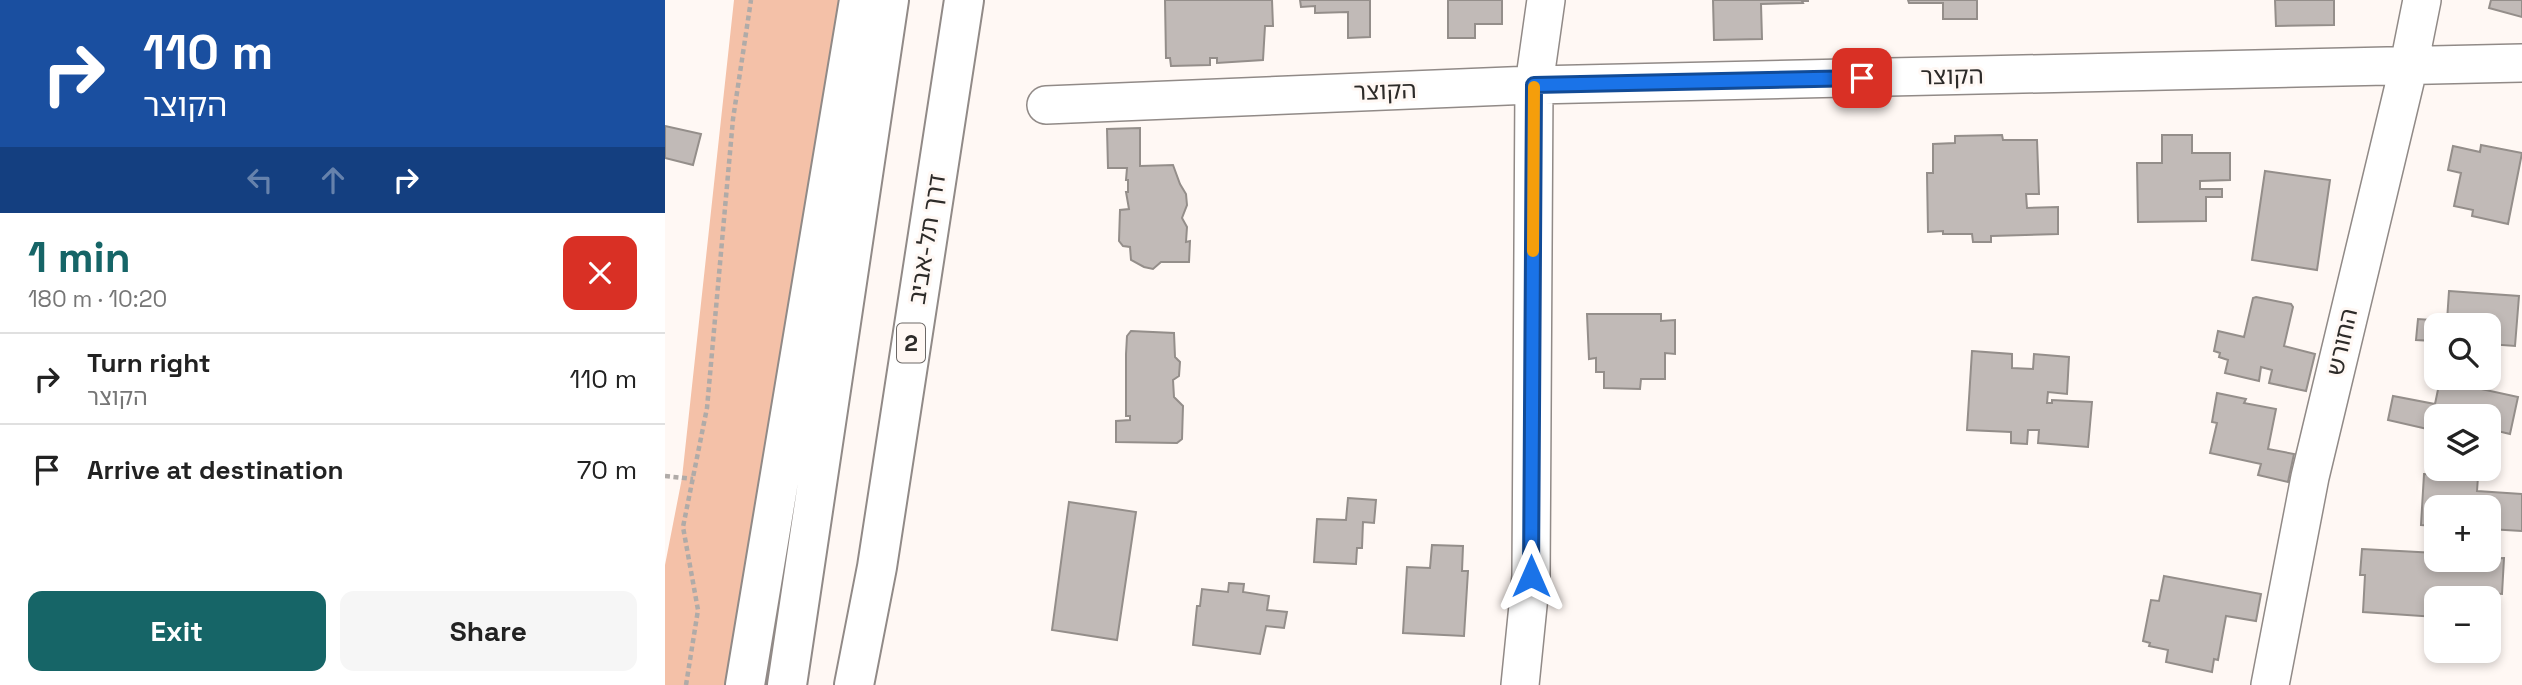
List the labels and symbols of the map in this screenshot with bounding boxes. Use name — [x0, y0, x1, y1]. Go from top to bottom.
pin — [1832, 48, 1892, 108]
street label: הקוצר — [1920, 59, 1984, 92]
street label: הקוצר — [1353, 74, 1417, 107]
street label: דרך תל-אביב — [901, 172, 952, 306]
street label: החורש — [2319, 305, 2364, 378]
road number: 2 — [897, 324, 925, 362]
position arrow — [1494, 539, 1568, 613]

